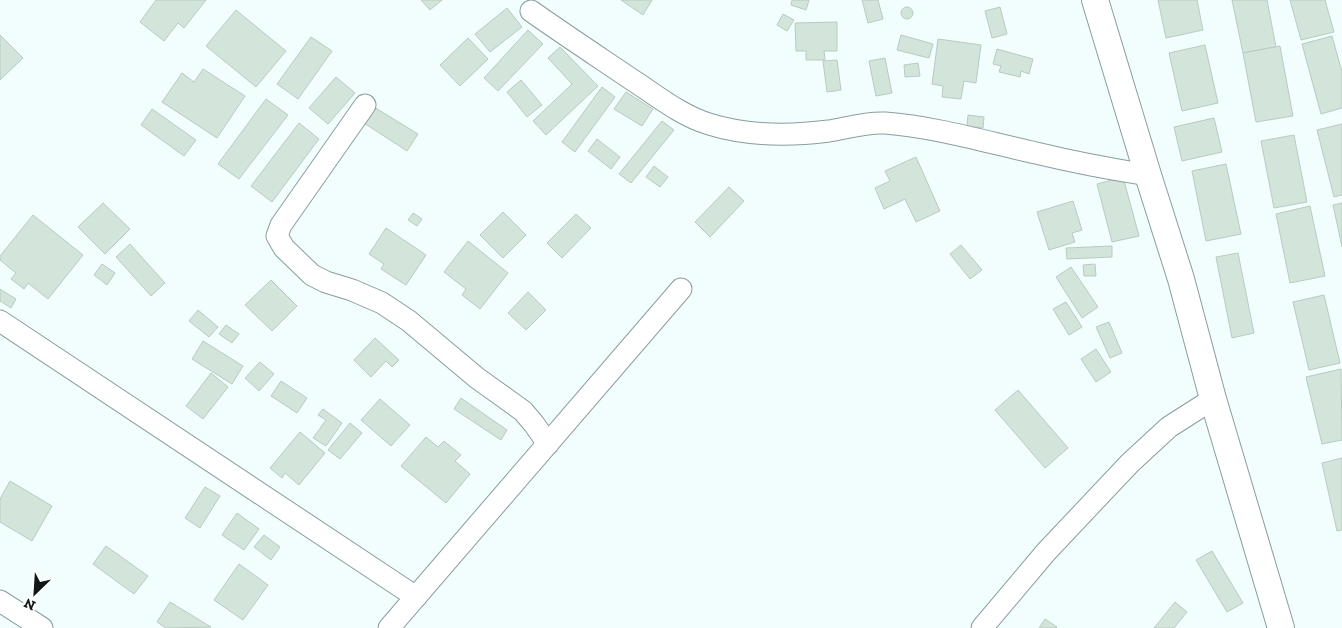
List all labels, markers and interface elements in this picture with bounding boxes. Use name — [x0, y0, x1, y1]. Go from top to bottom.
north arrow — [10, 568, 60, 618]
text: N — [21, 594, 38, 614]

